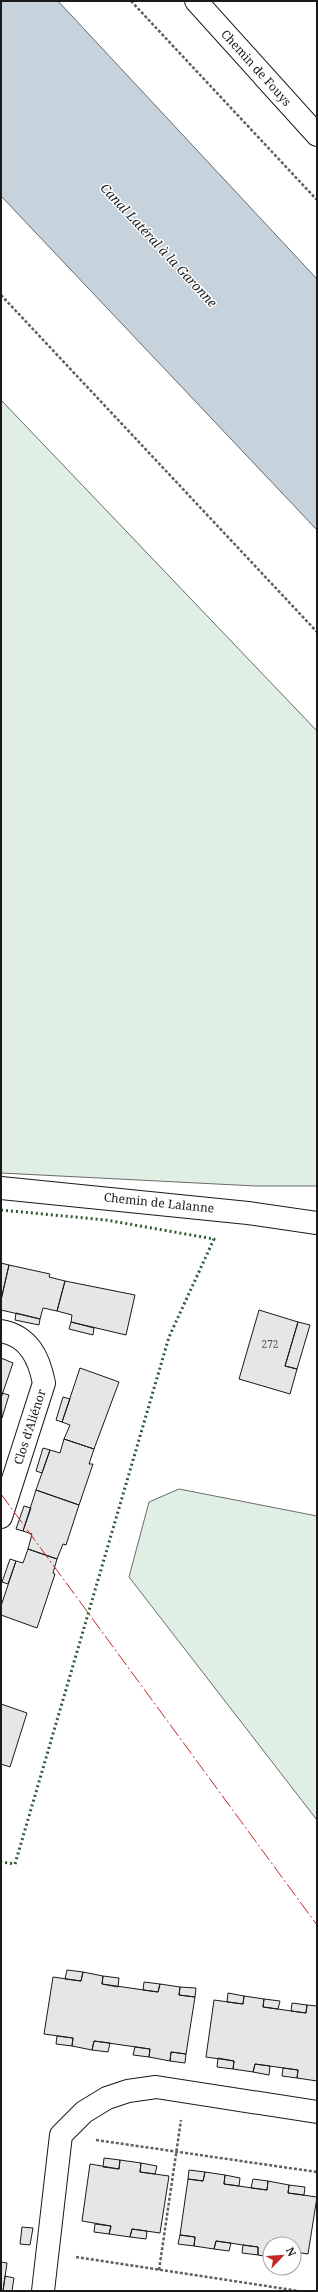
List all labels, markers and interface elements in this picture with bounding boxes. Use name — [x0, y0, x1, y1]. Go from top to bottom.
street label: Chemin de Fouys — [217, 26, 295, 110]
water label: Canal Latéral à la Garonne — [97, 179, 222, 311]
street label: Chemin de Lalanne — [103, 1188, 215, 1217]
house number: 272 — [262, 1337, 278, 1351]
street label: Clos d'Aliénor — [9, 1387, 50, 1467]
north arrow — [262, 2236, 302, 2276]
text: N — [283, 2244, 300, 2259]

